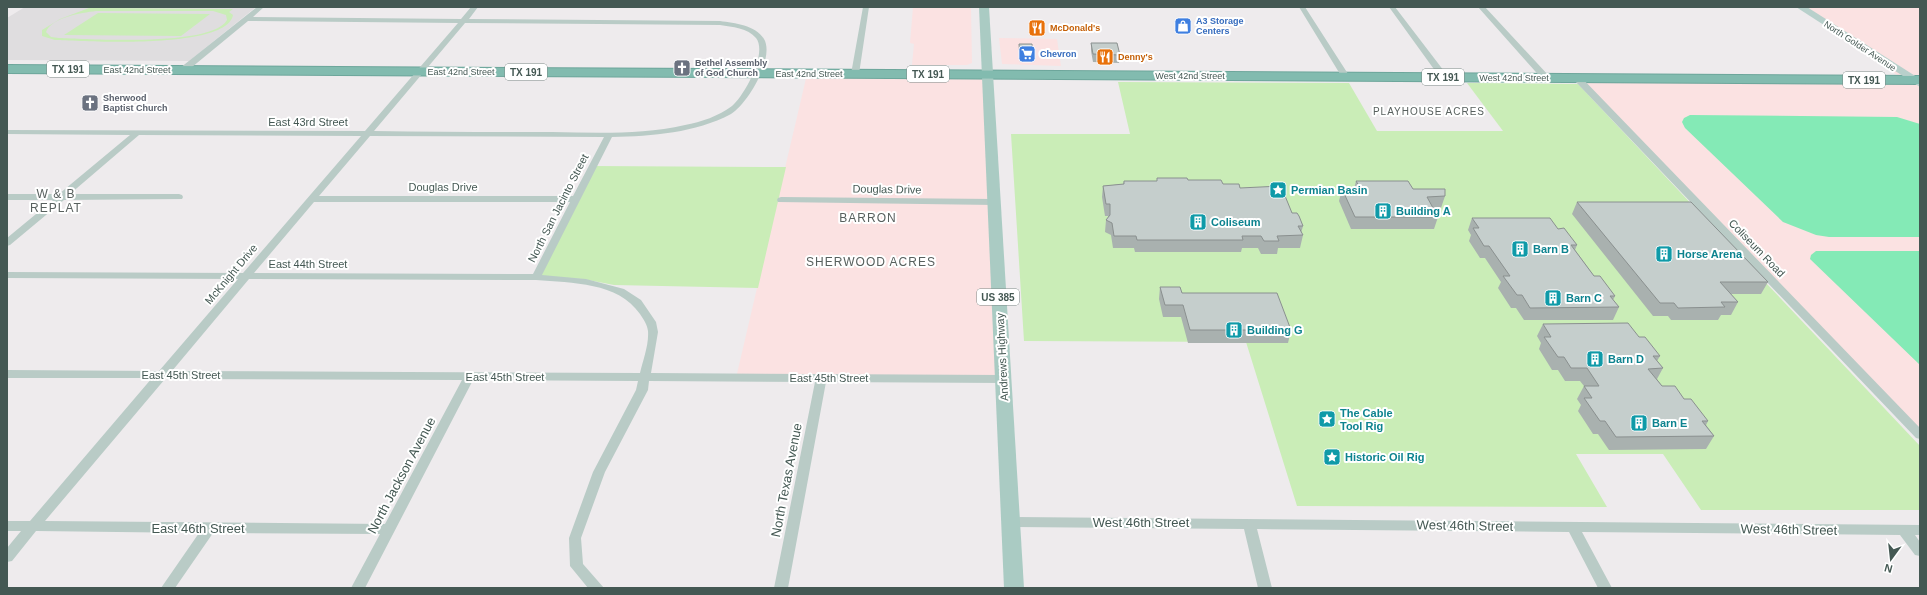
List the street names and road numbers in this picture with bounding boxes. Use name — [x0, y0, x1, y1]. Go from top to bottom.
street label: North Golder Avenue — [1822, 19, 1898, 73]
road number: TX 191 — [47, 61, 89, 77]
road number: TX 191 — [505, 64, 547, 80]
street label: East 42nd Street — [103, 65, 171, 75]
road number: TX 191 — [907, 66, 949, 82]
street label: East 42nd Street — [427, 67, 495, 77]
street label: East 42nd Street — [775, 69, 843, 79]
road number: TX 191 — [1422, 69, 1464, 85]
street label: West 42nd Street — [1155, 71, 1225, 81]
road number: TX 191 — [1843, 72, 1885, 88]
street label: West 42nd Street — [1479, 73, 1549, 83]
street label: East 43rd Street — [268, 116, 348, 128]
street label: North San Jacinto Street — [525, 152, 591, 264]
street label: Douglas Drive — [408, 181, 478, 193]
street label: Douglas Drive — [852, 182, 922, 196]
street label: Coliseum Road — [1727, 217, 1787, 279]
street label: McKnight Drive — [202, 242, 260, 306]
street label: East 44th Street — [269, 258, 347, 270]
road number: US 385 — [977, 289, 1019, 305]
street label: Andrews Highway — [994, 312, 1010, 401]
street label: East 45th Street — [142, 369, 220, 381]
street label: East 45th Street — [466, 371, 544, 383]
street label: East 45th Street — [790, 372, 868, 384]
street label: North Jackson Avenue — [364, 414, 439, 536]
street label: North Texas Avenue — [768, 422, 805, 538]
street label: West 46th Street — [1093, 515, 1190, 530]
street label: West 46th Street — [1417, 517, 1514, 534]
street label: East 46th Street — [151, 521, 245, 536]
street label: West 46th Street — [1741, 521, 1838, 538]

